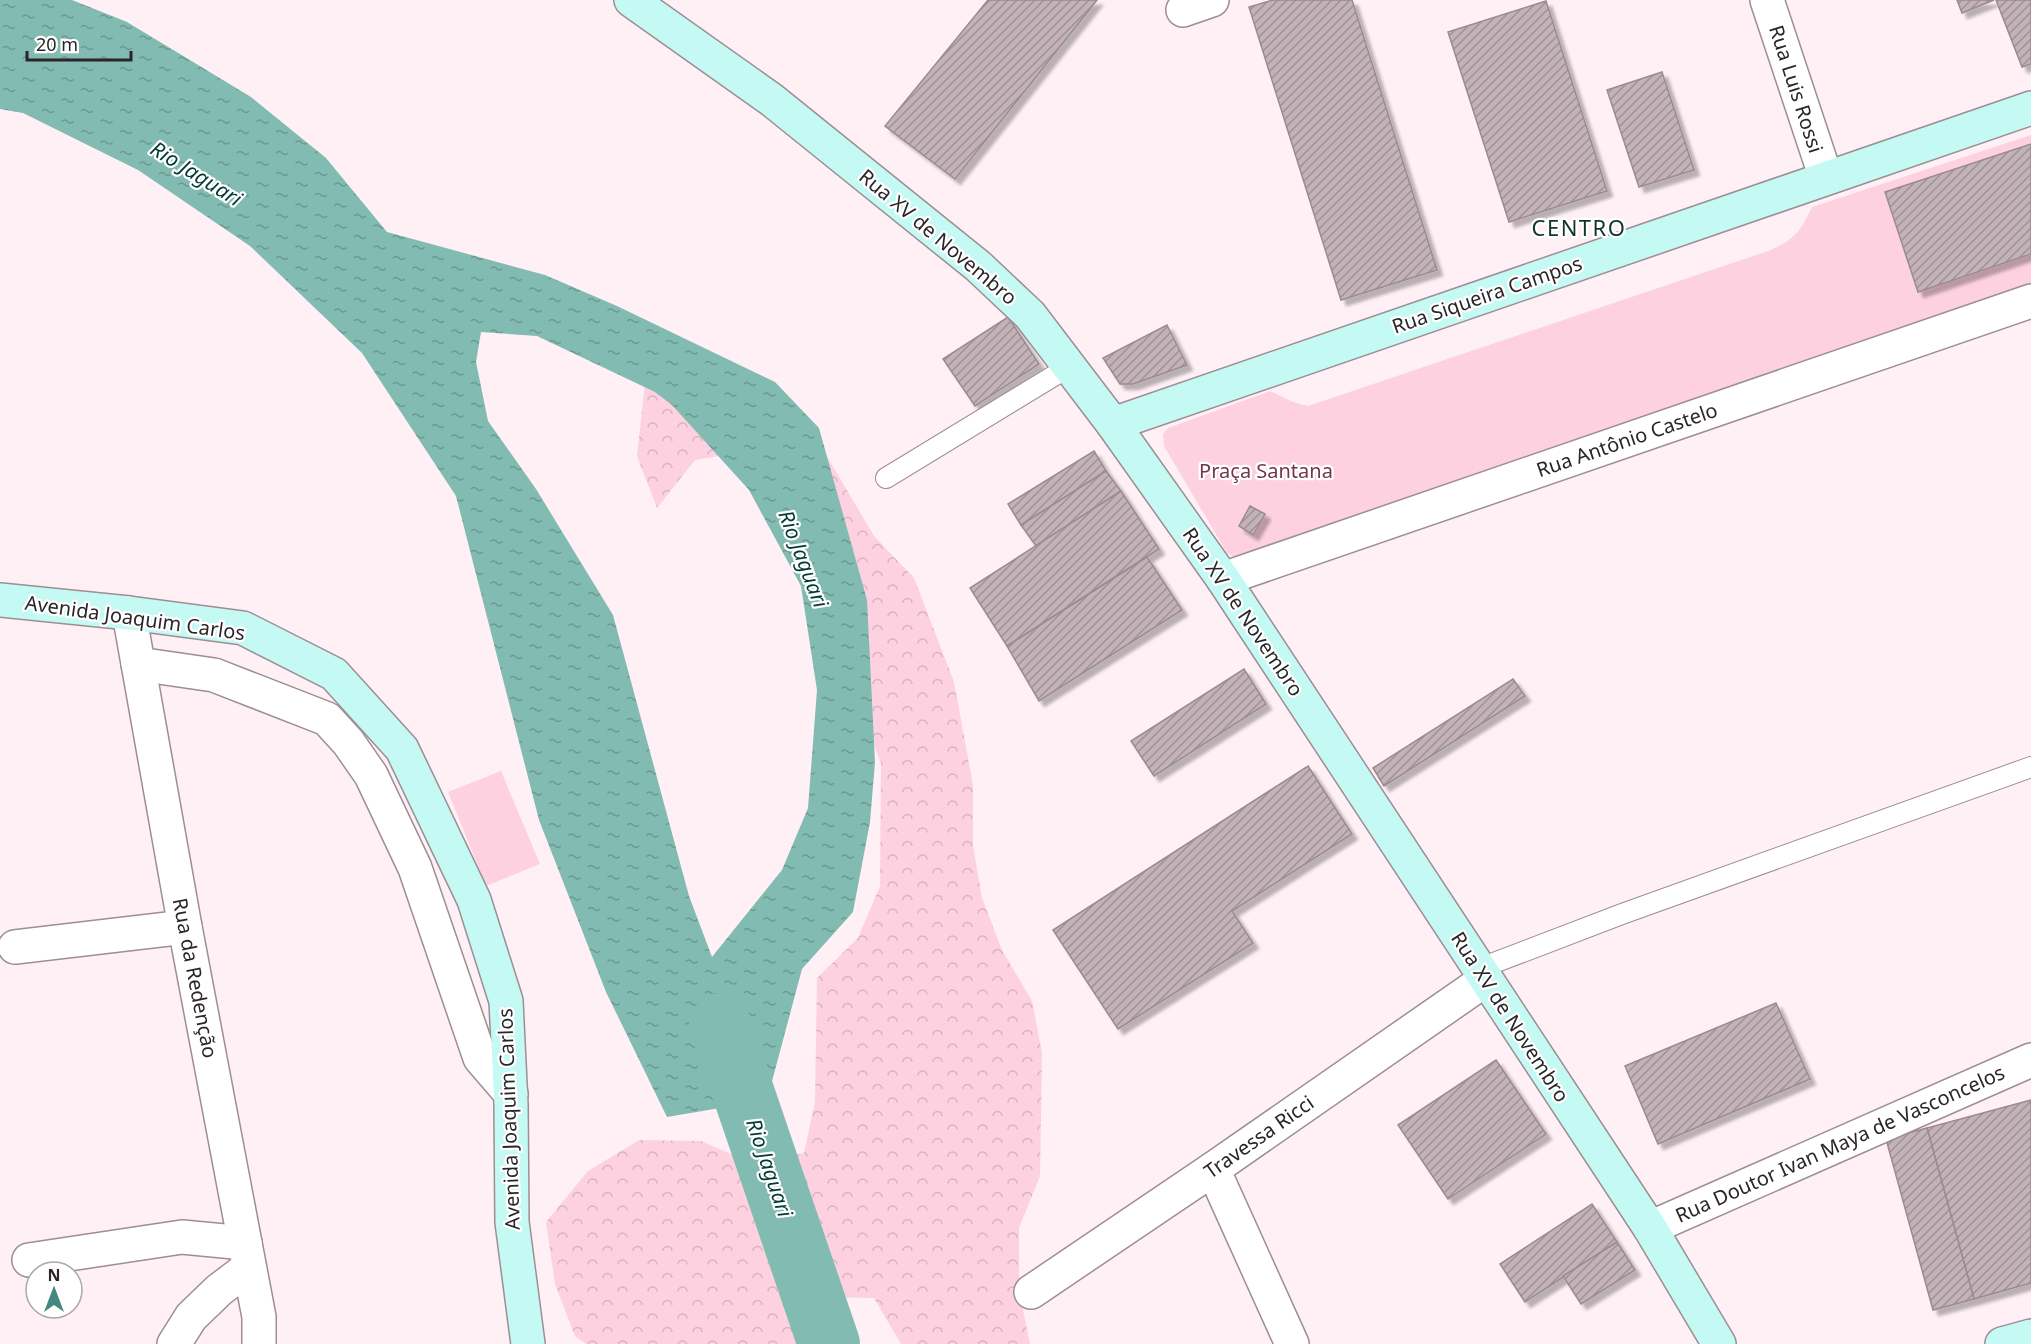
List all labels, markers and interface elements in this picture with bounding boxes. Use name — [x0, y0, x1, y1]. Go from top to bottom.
street label: Rua Luis Rossi — [1763, 21, 1830, 156]
scale bar — [27, 24, 130, 62]
text: 20 m — [36, 32, 78, 56]
water label: Rio Jaguari — [146, 134, 248, 212]
street label: Rua XV de Novembro — [854, 163, 1023, 311]
district label: CENTRO — [1532, 212, 1626, 242]
street label: Rua Siqueira Campos — [1388, 249, 1585, 340]
street label: Rua Antônio Castelo — [1533, 396, 1721, 483]
park label: Praça Santana — [1199, 457, 1333, 484]
water label: Rio Jaguari — [773, 506, 836, 612]
street label: Rua XV de Novembro — [1177, 522, 1310, 701]
street label: Avenida Joaquim Carlos — [23, 589, 247, 646]
street label: Rua da Redenção — [167, 896, 224, 1060]
street label: Rua XV de Novembro — [1445, 926, 1576, 1107]
street label: Avenida Joaquim Carlos — [491, 1008, 526, 1230]
street label: Rua Doutor Ivan Maya de Vasconcelos — [1671, 1058, 2009, 1229]
street label: Travessa Ricci — [1198, 1089, 1319, 1184]
water label: Rio Jaguari — [740, 1115, 800, 1221]
north arrow — [24, 1260, 84, 1320]
text: N — [47, 1264, 61, 1286]

